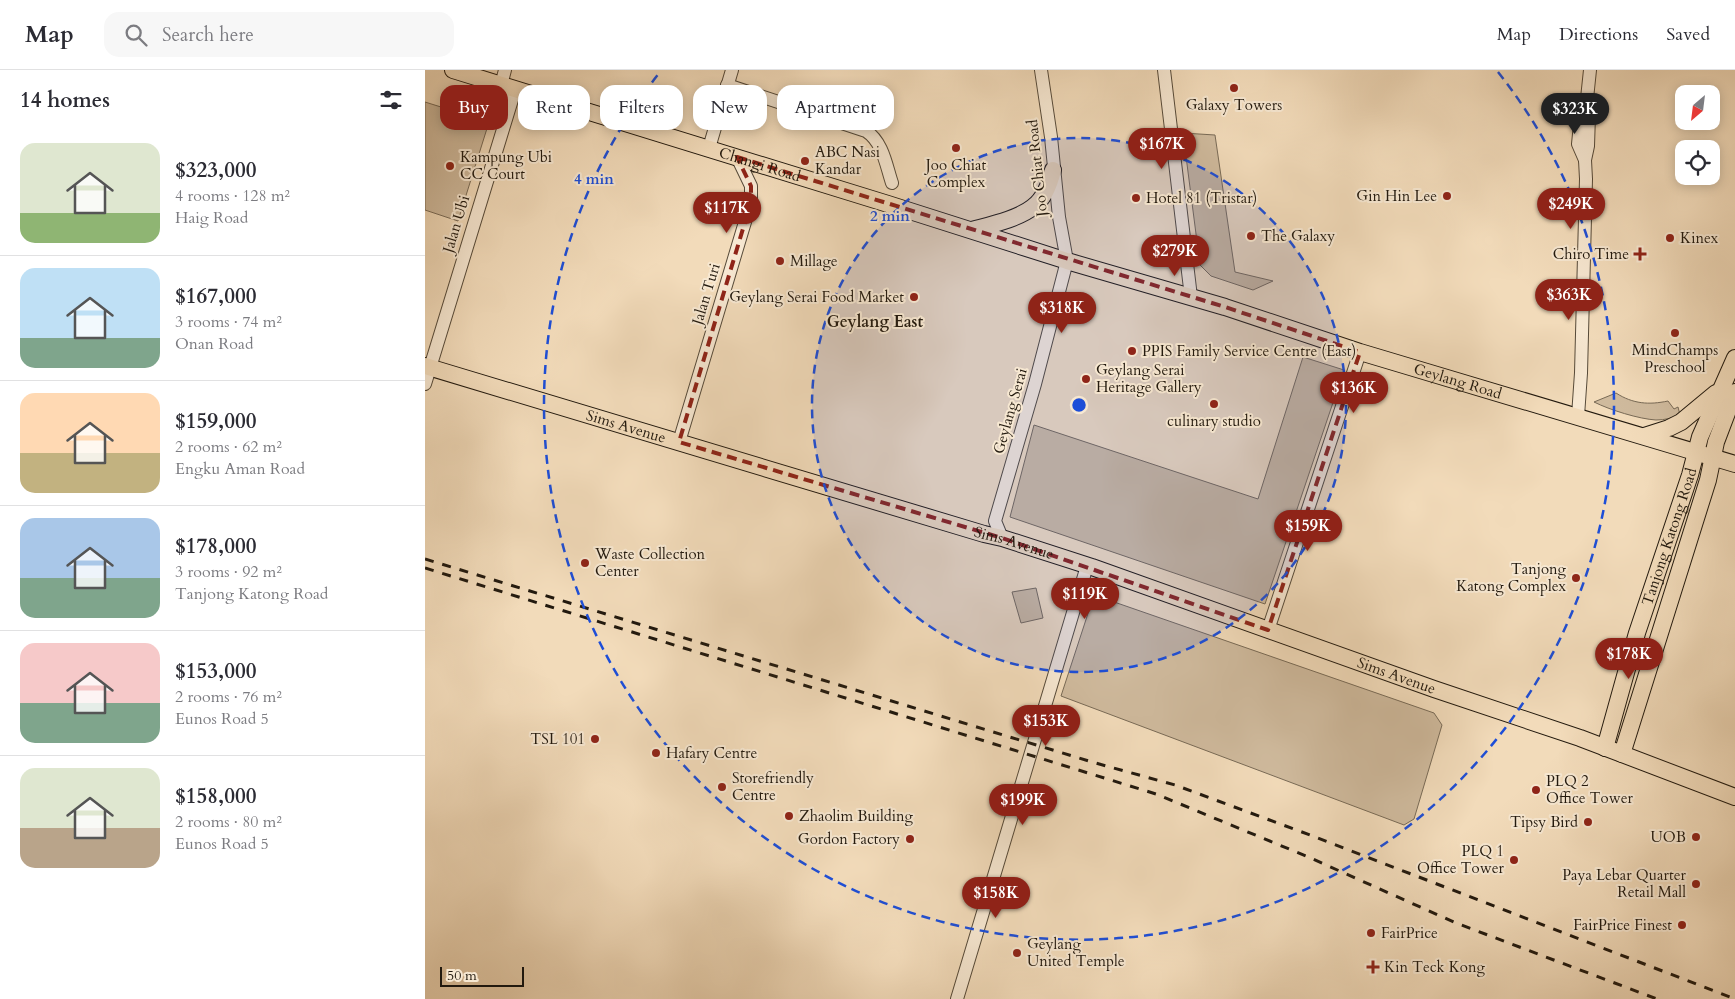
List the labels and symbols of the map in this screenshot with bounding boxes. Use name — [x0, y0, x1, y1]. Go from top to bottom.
marker: Galaxy Towers — [1228, 82, 1240, 94]
north arrow — [1675, 85, 1720, 130]
pin: $323K — [1540, 92, 1610, 135]
place label: Galaxy Towers — [1186, 95, 1282, 115]
street label: Joo Chiat Road — [1022, 118, 1052, 220]
pin: $167K — [1127, 128, 1197, 170]
place label: ABC Nasi Kandar — [815, 142, 880, 179]
marker: Joo Chiat Complex — [950, 142, 962, 154]
street label: Changi Road — [717, 143, 803, 186]
place label: Kampung Ubi CC Court — [460, 147, 552, 184]
marker: ABC Nasi Kandar — [799, 155, 811, 167]
place label: Joo Chiat Complex — [924, 155, 986, 192]
marker: Kampung Ubi CC Court — [444, 160, 456, 172]
text: 4 min — [574, 169, 614, 189]
place label: Gin Hin Lee — [1356, 186, 1437, 206]
place label: Hotel 81 (Tristar) — [1146, 188, 1257, 208]
pin: $249K — [1536, 188, 1606, 230]
marker: Gin Hin Lee — [1441, 190, 1453, 202]
pin: $117K — [692, 191, 762, 234]
marker: Hotel 81 (Tristar) — [1130, 192, 1142, 204]
street label: Jalan Ubi — [437, 193, 474, 257]
text: 2 min — [870, 206, 910, 226]
place label: The Galaxy — [1261, 226, 1335, 246]
place label: Kinex — [1680, 228, 1719, 248]
marker: The Galaxy — [1245, 230, 1257, 242]
marker: Kinex — [1664, 232, 1676, 244]
pin: $279K — [1140, 234, 1210, 277]
place label: Chiro Time — [1553, 244, 1629, 264]
marker: Chiro Time — [1633, 247, 1647, 261]
place label: Millage — [790, 251, 838, 271]
marker: Millage — [774, 255, 786, 267]
street label: Jalan Turi — [687, 261, 725, 329]
pin: $363K — [1534, 278, 1604, 321]
place label: Geylang Serai Food Market — [729, 287, 904, 307]
marker: Geylang Serai Food Market — [908, 291, 920, 303]
pin: $318K — [1027, 292, 1097, 334]
district label: Geylang East — [827, 311, 924, 333]
marker: MindChamps Preschool — [1669, 327, 1681, 339]
place label: MindChamps Preschool — [1632, 340, 1718, 377]
place label: PPIS Family Service Centre (East) — [1142, 341, 1356, 361]
marker: PPIS Family Service Centre (East) — [1126, 345, 1138, 357]
street label: Geylang Road — [1411, 359, 1504, 404]
place label: Geylang Serai Heritage Gallery — [1096, 360, 1202, 397]
street label: Geylang Serai — [988, 366, 1032, 456]
pin: $136K — [1319, 372, 1389, 414]
marker: Geylang Serai Heritage Gallery — [1080, 373, 1092, 385]
centre of rings — [1070, 396, 1088, 414]
marker: culinary studio — [1208, 398, 1220, 410]
street label: Sims Avenue — [584, 405, 669, 448]
place label: culinary studio — [1167, 411, 1261, 431]
street label: Tanjong Katong Road — [1637, 466, 1701, 608]
pin: $159K — [1273, 510, 1343, 552]
street label: Sims Avenue — [972, 522, 1057, 564]
place label: Waste Collection Center — [594, 544, 706, 581]
marker: Waste Collection Center — [579, 557, 591, 569]
place label: Tanjong Katong Complex — [1456, 559, 1567, 596]
marker: Tanjong Katong Complex — [1570, 572, 1582, 584]
pin: $119K — [1050, 578, 1120, 620]
pin: $178K — [1594, 638, 1664, 680]
street label: Sims Avenue — [1354, 652, 1439, 699]
pin: $153K — [1011, 704, 1081, 747]
place label: TSL 101 — [530, 729, 585, 749]
marker: TSL 101 — [589, 733, 601, 745]
place label: Hafary Centre — [666, 743, 758, 763]
marker: Hafary Centre — [650, 747, 662, 759]
place label: Storefriendly Centre — [732, 768, 814, 805]
place label: PLQ 2 Office Tower — [1546, 771, 1634, 808]
marker: Storefriendly Centre — [716, 781, 728, 793]
pin: $199K — [988, 784, 1058, 826]
marker: PLQ 2 Office Tower — [1530, 784, 1542, 796]
place label: Zhaolim Building — [799, 806, 913, 826]
marker: Zhaolim Building — [783, 810, 795, 822]
place label: Tipsy Bird — [1510, 812, 1578, 832]
marker: Tipsy Bird — [1582, 816, 1594, 828]
place label: UOB — [1651, 827, 1686, 847]
place label: Gordon Factory — [798, 829, 900, 849]
marker: UOB — [1690, 831, 1702, 843]
marker: Gordon Factory — [904, 833, 916, 845]
place label: PLQ 1 Office Tower — [1417, 841, 1505, 878]
marker: PLQ 1 Office Tower — [1508, 854, 1520, 866]
place label: Paya Lebar Quarter Retail Mall — [1562, 865, 1687, 902]
pin: $158K — [961, 876, 1031, 919]
marker: Paya Lebar Quarter Retail Mall — [1690, 878, 1702, 890]
place label: FairPrice Finest — [1573, 915, 1672, 935]
marker: FairPrice Finest — [1676, 919, 1688, 931]
place label: FairPrice — [1381, 923, 1438, 943]
marker: FairPrice — [1365, 927, 1377, 939]
place label: Geylang United Temple — [1027, 934, 1125, 971]
marker: Geylang United Temple — [1011, 947, 1023, 959]
place label: Kin Teck Kong — [1384, 957, 1485, 977]
marker: Kin Teck Kong — [1366, 960, 1380, 974]
scale bar — [440, 964, 524, 987]

